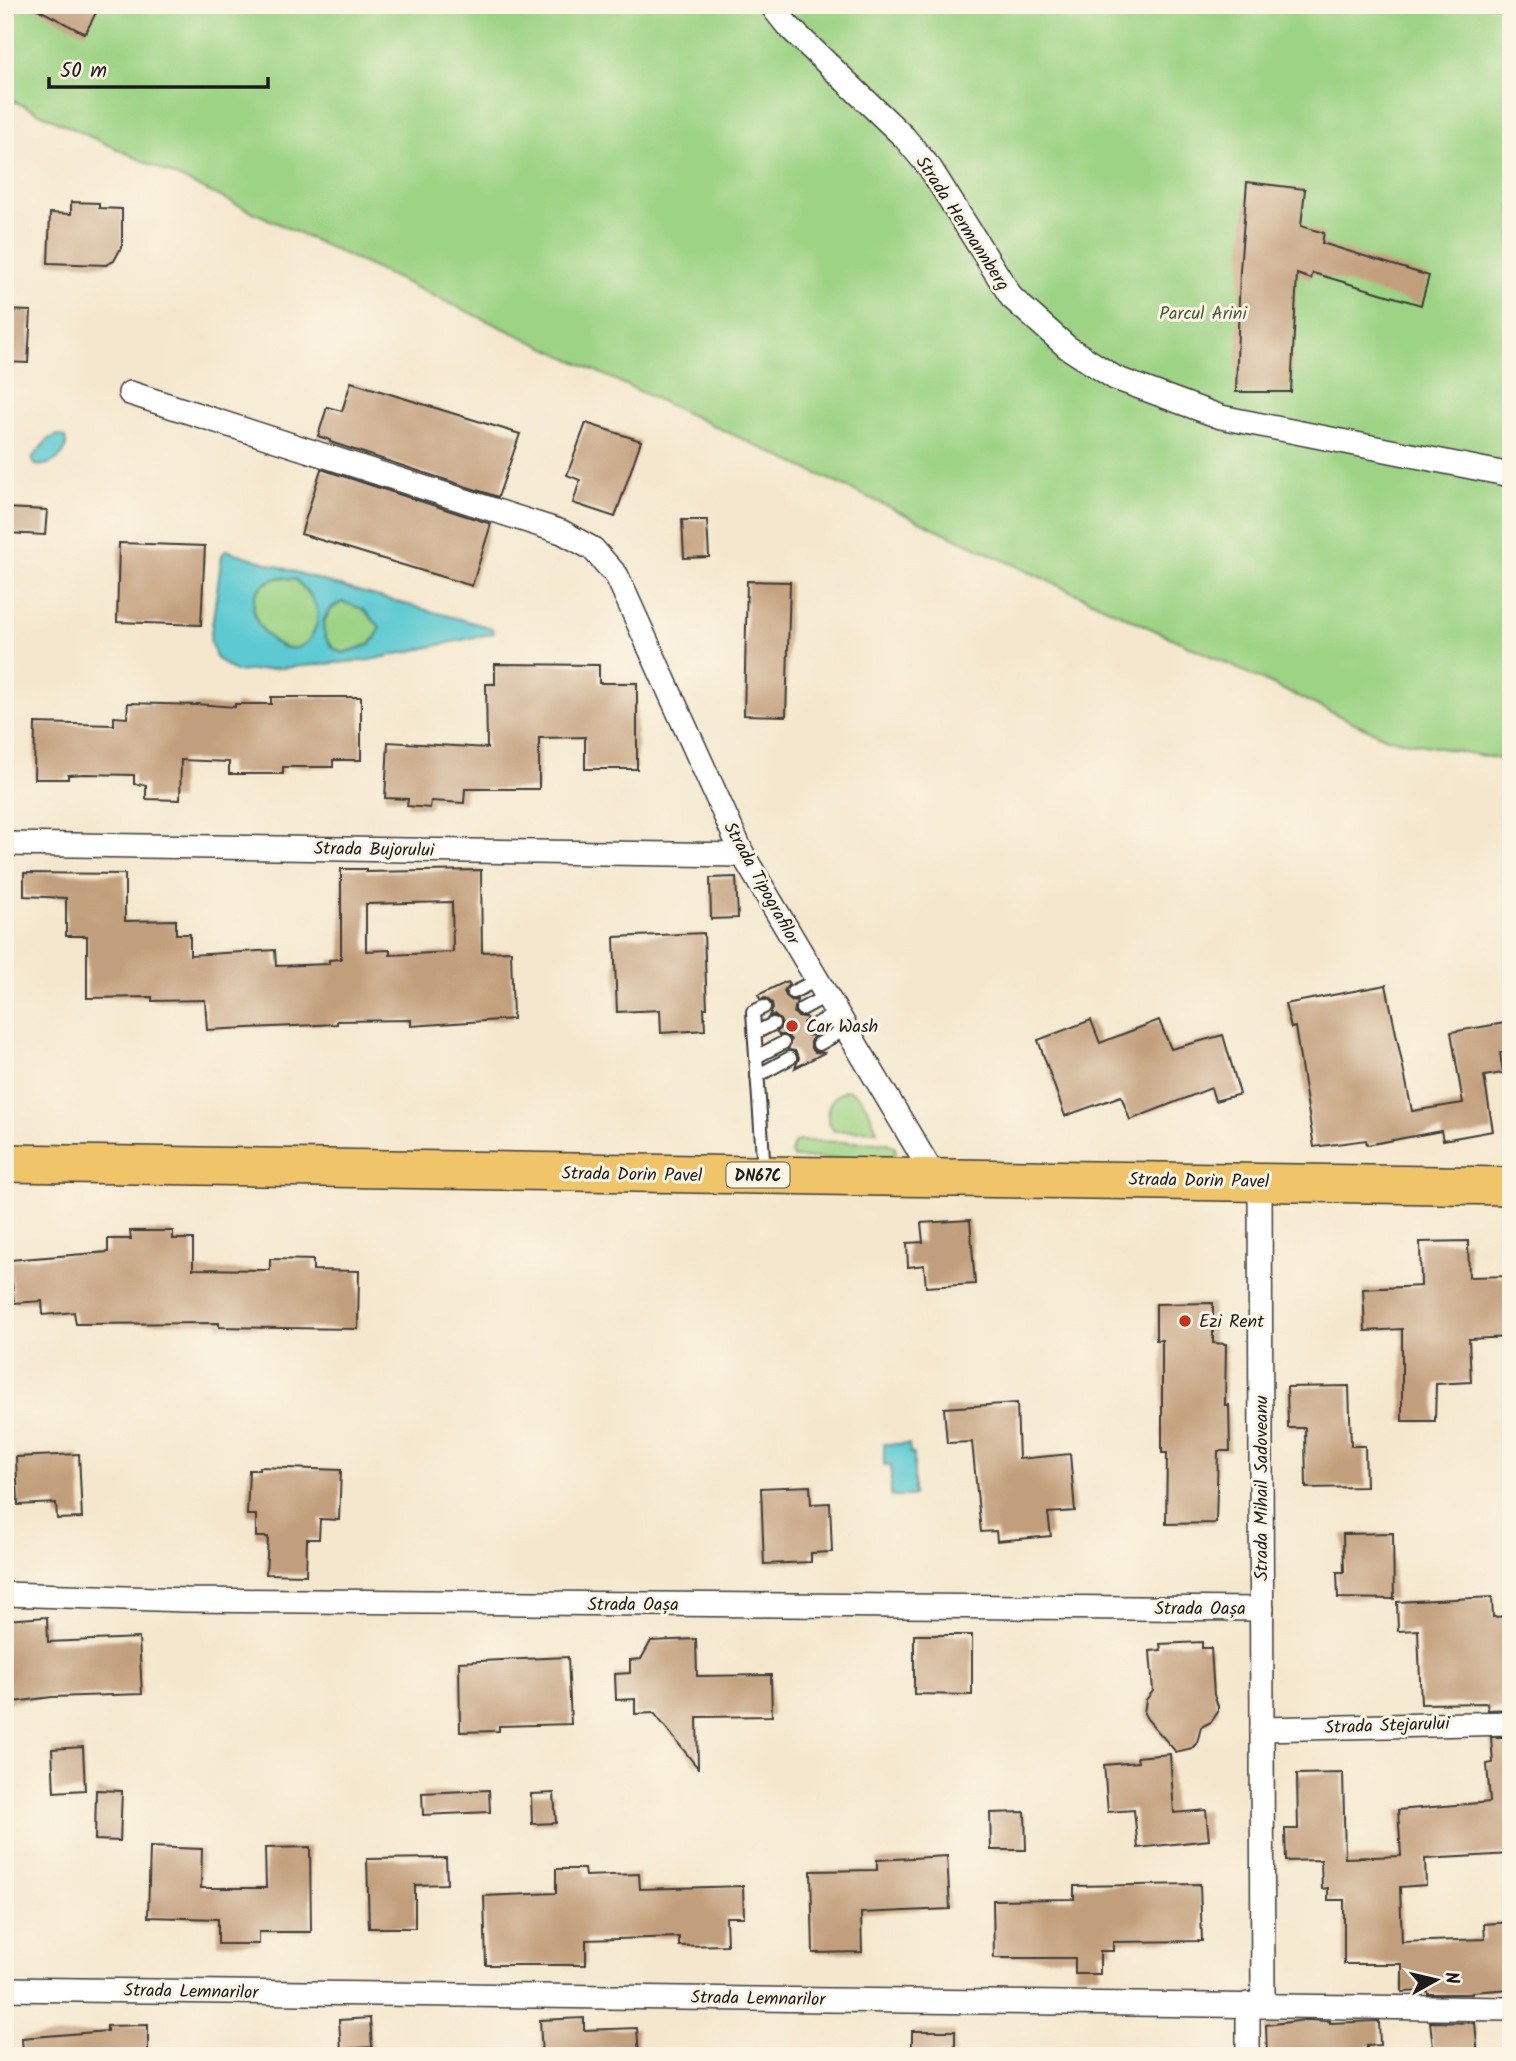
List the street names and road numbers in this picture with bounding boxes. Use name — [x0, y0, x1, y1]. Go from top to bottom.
street label: Strada Hermannberg — [907, 151, 1016, 297]
street label: Strada Tipografilor — [715, 817, 807, 952]
street label: Strada Bujorului — [314, 835, 435, 866]
street label: Strada Dorin Pavel — [561, 1160, 703, 1191]
road number: DN67C — [726, 1162, 790, 1188]
street label: Strada Dorin Pavel — [1128, 1166, 1270, 1197]
street label: Strada Mihail Sadoveanu — [1248, 1395, 1277, 1581]
street label: Strada Oașa — [587, 1591, 679, 1620]
street label: Strada Oașa — [1154, 1595, 1246, 1624]
street label: Strada Stejarului — [1324, 1710, 1451, 1743]
street label: Strada Lemnarilor — [123, 1977, 260, 2008]
street label: Strada Lemnarilor — [690, 1984, 827, 2015]

